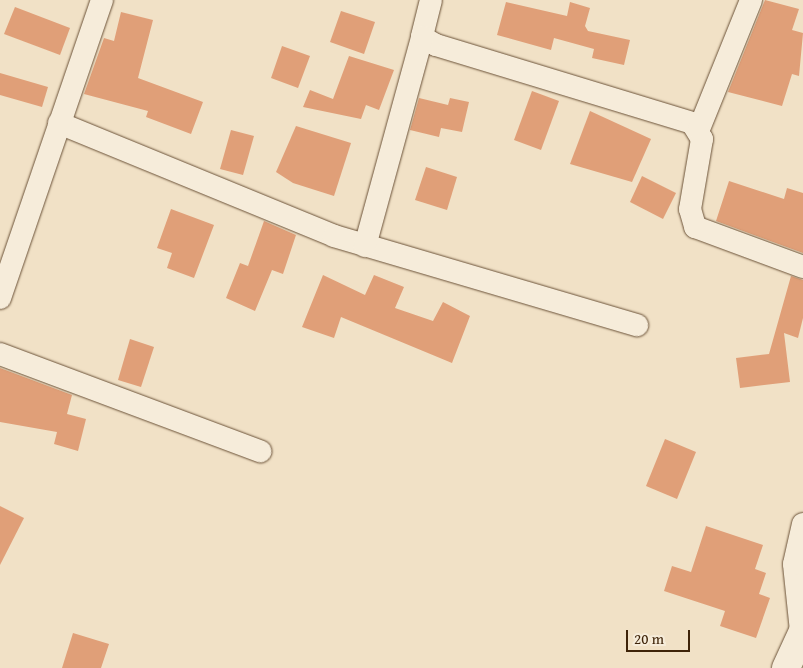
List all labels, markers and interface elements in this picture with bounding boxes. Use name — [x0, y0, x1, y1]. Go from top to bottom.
scale bar — [628, 620, 692, 652]
text: 20 m — [634, 628, 664, 649]

